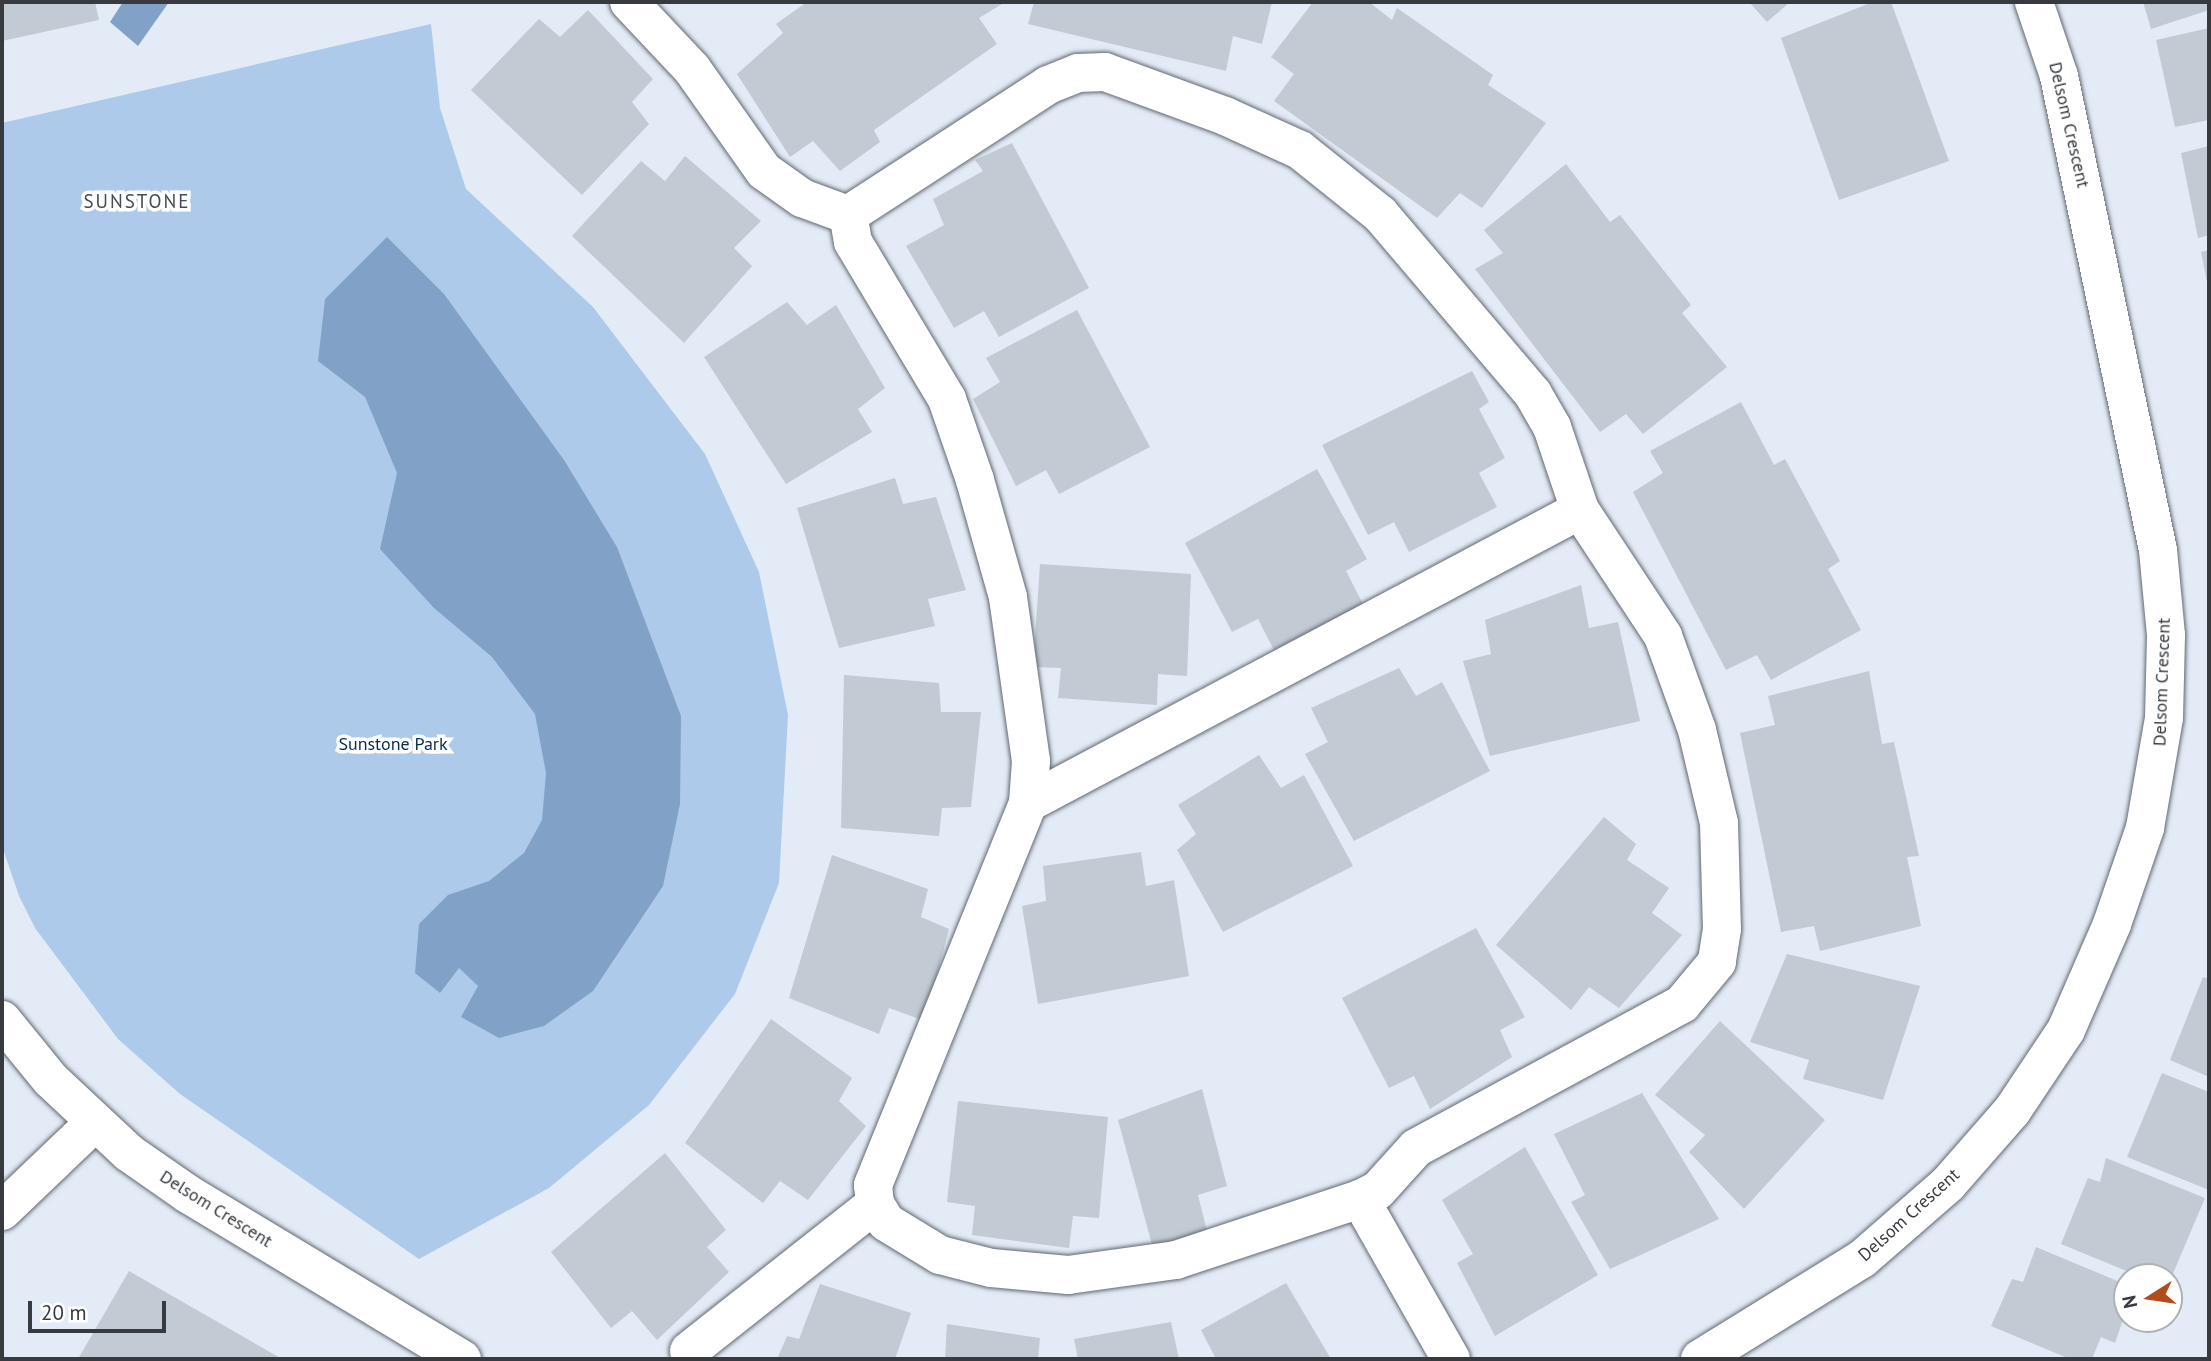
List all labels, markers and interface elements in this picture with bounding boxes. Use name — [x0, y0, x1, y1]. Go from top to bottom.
street label: Delsom Crescent — [2044, 60, 2094, 190]
district label: SUNSTONE — [85, 191, 189, 213]
street label: Delsom Crescent — [2149, 617, 2175, 747]
park label: Sunstone Park — [338, 733, 448, 755]
street label: Delsom Crescent — [1854, 1164, 1964, 1266]
street label: Delsom Crescent — [156, 1166, 276, 1252]
north arrow — [2113, 1263, 2183, 1333]
scale bar — [32, 1288, 170, 1332]
text: N — [2116, 1293, 2142, 1311]
text: 20 m — [41, 1299, 87, 1326]

